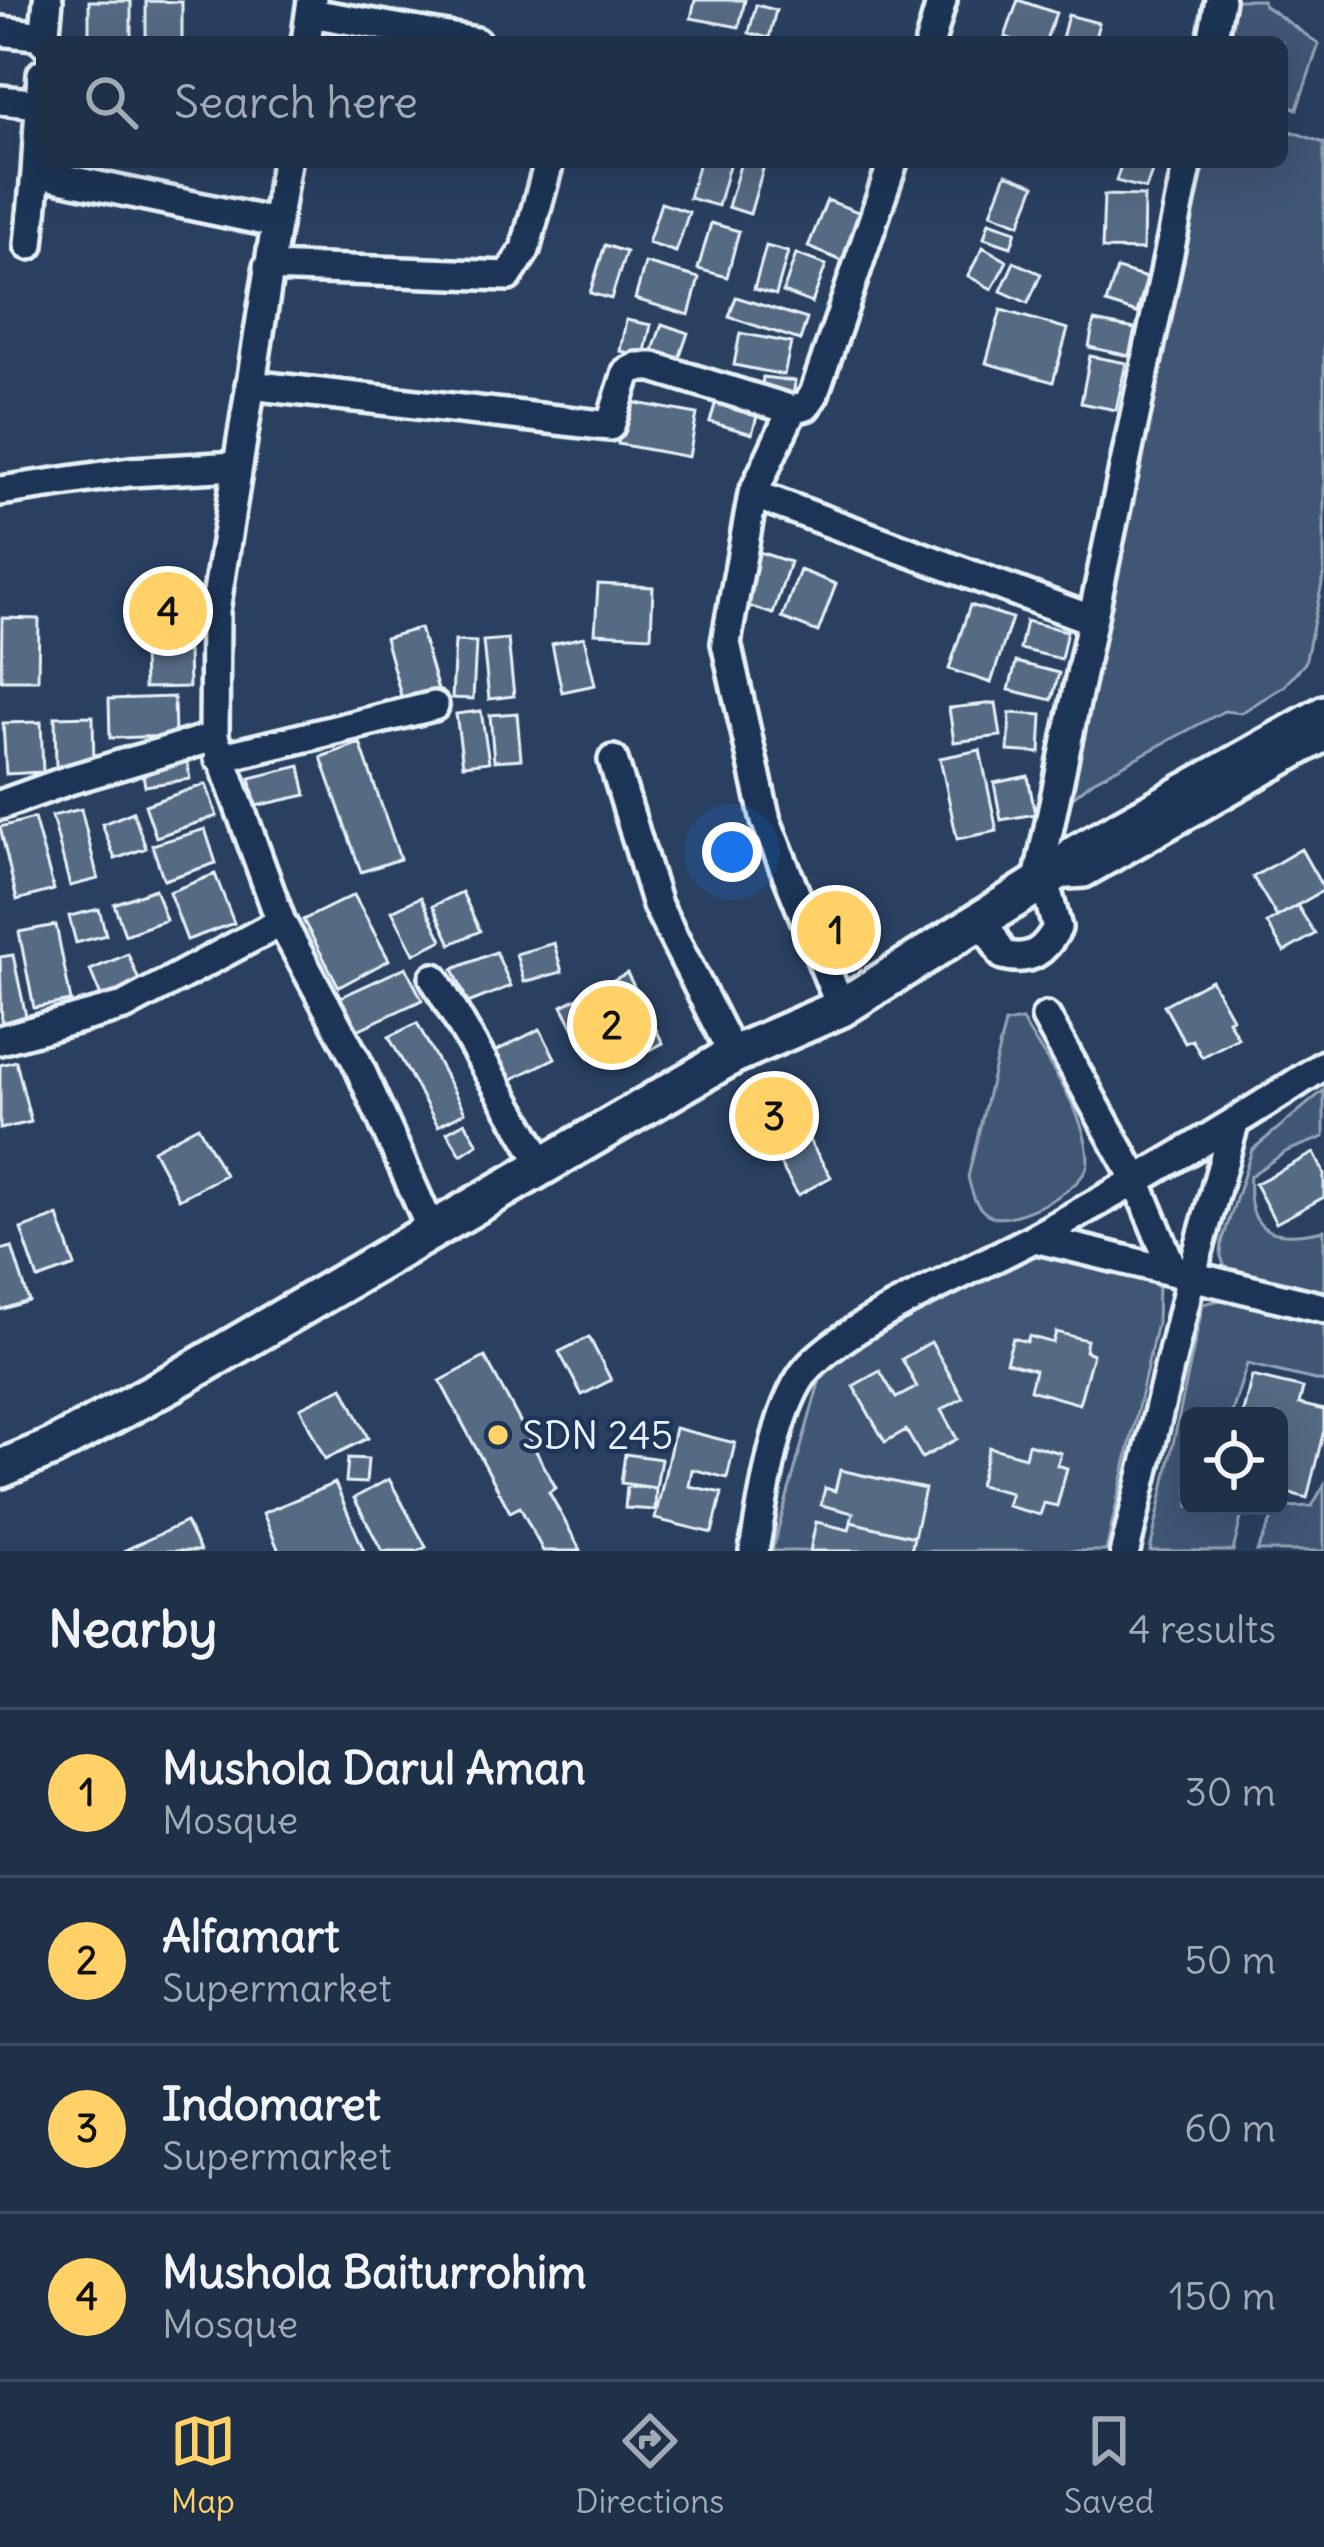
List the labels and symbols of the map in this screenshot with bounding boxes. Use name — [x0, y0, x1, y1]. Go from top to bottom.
pin: 4 — [129, 566, 207, 656]
your location — [702, 822, 762, 882]
pin: 1 — [797, 885, 875, 975]
pin: 2 — [573, 980, 651, 1070]
pin: 3 — [735, 1071, 813, 1161]
place label: SDN 245 — [522, 1411, 673, 1460]
marker: SDN 245 — [485, 1422, 511, 1448]

